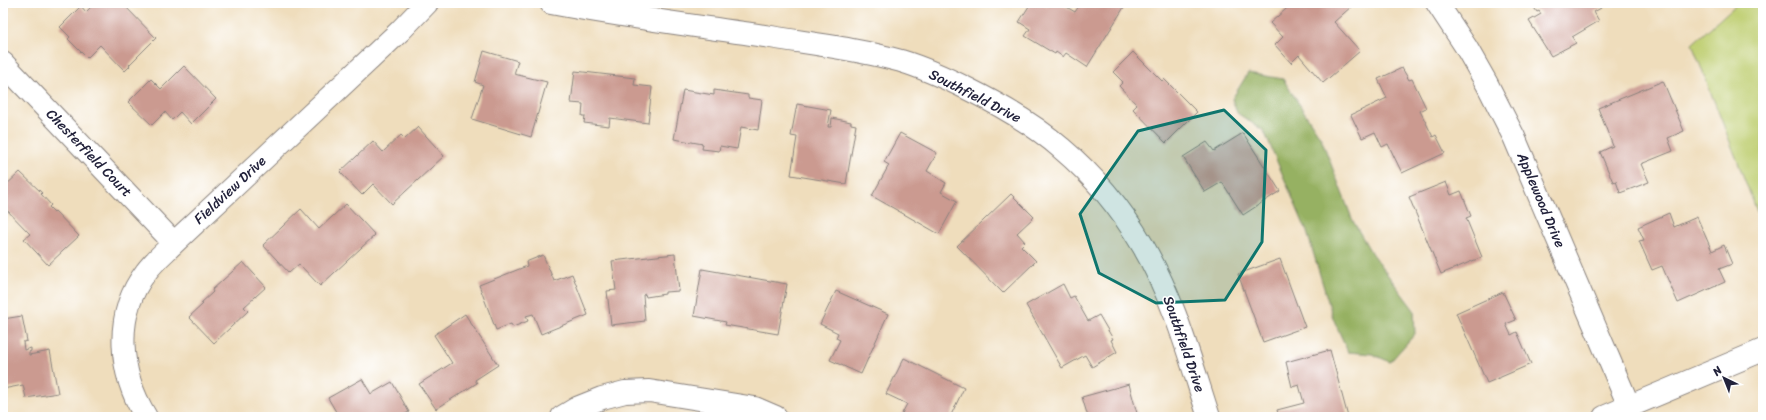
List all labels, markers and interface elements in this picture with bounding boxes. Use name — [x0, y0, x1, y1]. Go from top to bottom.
street label: Southfield Drive — [924, 62, 1026, 130]
street label: Chesterfield Court — [40, 103, 138, 203]
street label: Applewood Drive — [1509, 147, 1572, 252]
street label: Fieldview Drive — [188, 149, 272, 231]
street label: Southfield Drive — [1156, 292, 1212, 396]
north arrow — [1704, 358, 1744, 398]
text: N — [1708, 361, 1727, 381]

